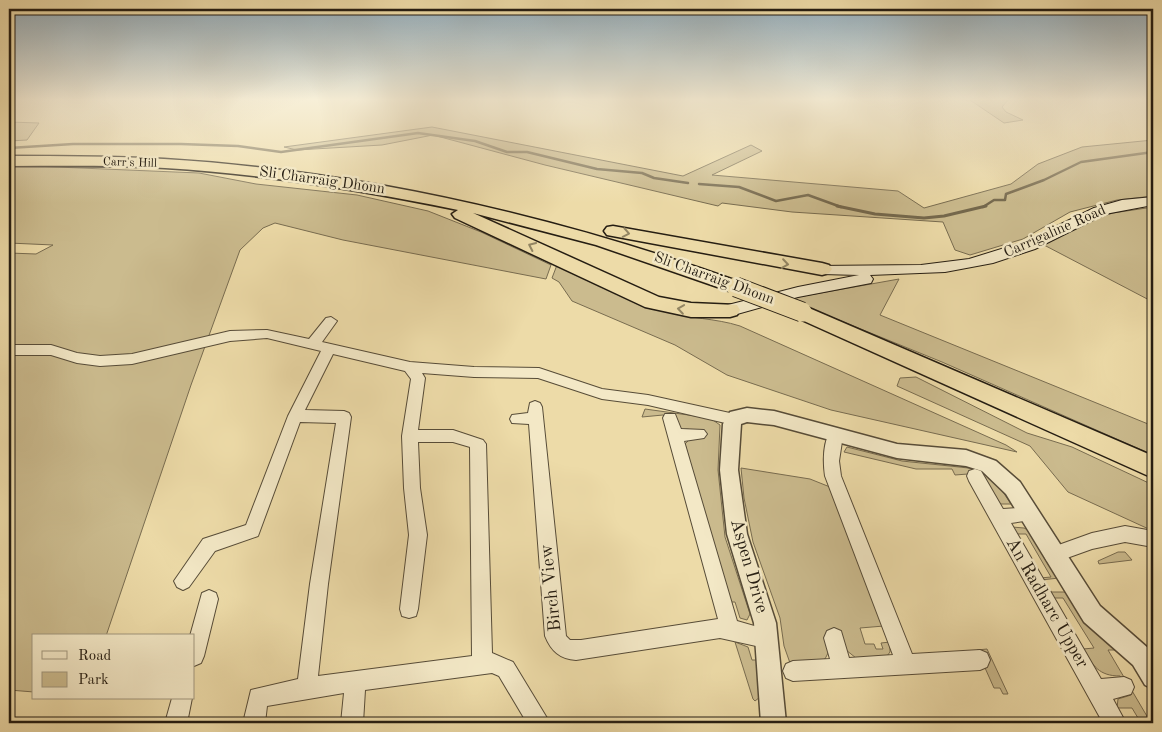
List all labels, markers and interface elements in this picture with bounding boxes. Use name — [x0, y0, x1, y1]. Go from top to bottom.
street label: Carr's Hill — [103, 156, 157, 170]
street label: Sli Charraig Dhonn — [258, 165, 386, 197]
street label: Carrigaline Road — [1002, 203, 1108, 261]
one-way arrow — [621, 227, 630, 238]
one-way arrow — [528, 242, 537, 252]
street label: Sli Charraig Dhonn — [652, 250, 776, 308]
one-way arrow — [781, 258, 789, 268]
one-way arrow — [677, 305, 686, 315]
street label: Aspen Drive — [727, 517, 771, 615]
street label: An Radharc Upper — [1002, 535, 1092, 672]
street label: Birch View — [537, 543, 565, 632]
legend — [32, 634, 195, 700]
text: Road — [78, 649, 112, 664]
text: Park — [78, 673, 109, 688]

